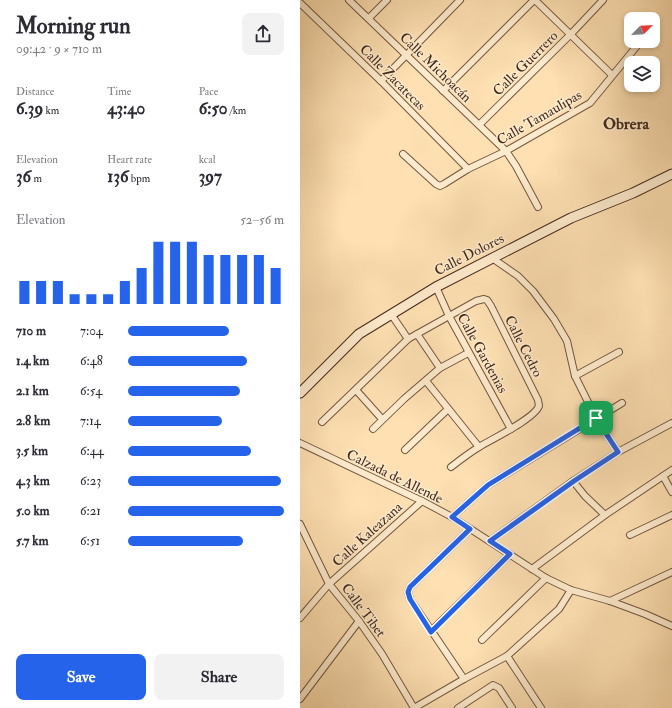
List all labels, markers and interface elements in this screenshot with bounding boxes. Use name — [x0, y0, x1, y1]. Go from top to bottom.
text: Morning run — [16, 12, 131, 40]
north arrow — [624, 12, 660, 48]
map controls — [624, 12, 660, 92]
button: share — [242, 13, 284, 55]
street label: Calle Guerrero — [489, 27, 562, 99]
street label: Calle Michoacán — [396, 29, 475, 106]
text: 09:42 · 9 × 710 m — [16, 41, 102, 57]
street label: Calle Zacatecas — [356, 41, 429, 114]
button: layers — [624, 56, 660, 92]
text: Distance — [16, 85, 54, 98]
text: Time — [107, 85, 131, 98]
text: Pace — [199, 85, 218, 98]
street label: Calle Tamaulipas — [494, 86, 585, 149]
text: 6.39 — [16, 98, 43, 119]
text: 43:40 — [107, 98, 145, 119]
text: 6:50 — [199, 98, 227, 119]
text: km — [43, 104, 59, 117]
text: /km — [227, 104, 246, 117]
district label: Obrera — [603, 114, 649, 134]
text: Elevation — [16, 153, 58, 166]
text: Heart rate — [107, 153, 152, 166]
text: kcal — [199, 153, 216, 166]
text: 36 — [16, 166, 31, 187]
text: 136 — [107, 166, 129, 187]
text: 397 — [199, 166, 222, 187]
text: m — [31, 172, 42, 185]
text: bpm — [129, 172, 150, 185]
text: Elevation — [16, 212, 66, 228]
text: 52–56 m — [240, 212, 284, 228]
street label: Calle Dolores — [431, 230, 507, 279]
street label: Calle Gardenias — [454, 310, 512, 396]
street label: Calle Cedro — [501, 313, 546, 380]
text: 710 m — [16, 323, 46, 339]
text: 7:04 — [80, 323, 103, 339]
text: 1.4 km — [16, 353, 49, 369]
text: 6:48 — [80, 353, 103, 369]
text: 2.1 km — [16, 383, 49, 399]
text: 6:54 — [80, 383, 102, 399]
pin — [579, 401, 613, 435]
icon: arrive — [585, 407, 607, 429]
text: 2.8 km — [16, 413, 50, 429]
text: 7:14 — [80, 413, 101, 429]
text: 3.5 km — [16, 443, 48, 459]
text: 6:44 — [80, 443, 104, 459]
street label: Calzada de Allende — [344, 446, 446, 507]
text: 4.3 km — [16, 473, 50, 489]
text: 6:23 — [80, 473, 101, 489]
street label: Calle Kaleazana — [329, 498, 406, 570]
text: 5.0 km — [16, 503, 50, 519]
text: 6:21 — [80, 503, 101, 519]
text: 5.7 km — [16, 533, 48, 549]
text: 6:51 — [80, 533, 100, 549]
street label: Calle Tibet — [338, 580, 390, 641]
button: Save — [16, 654, 146, 700]
button: Share — [154, 654, 284, 700]

